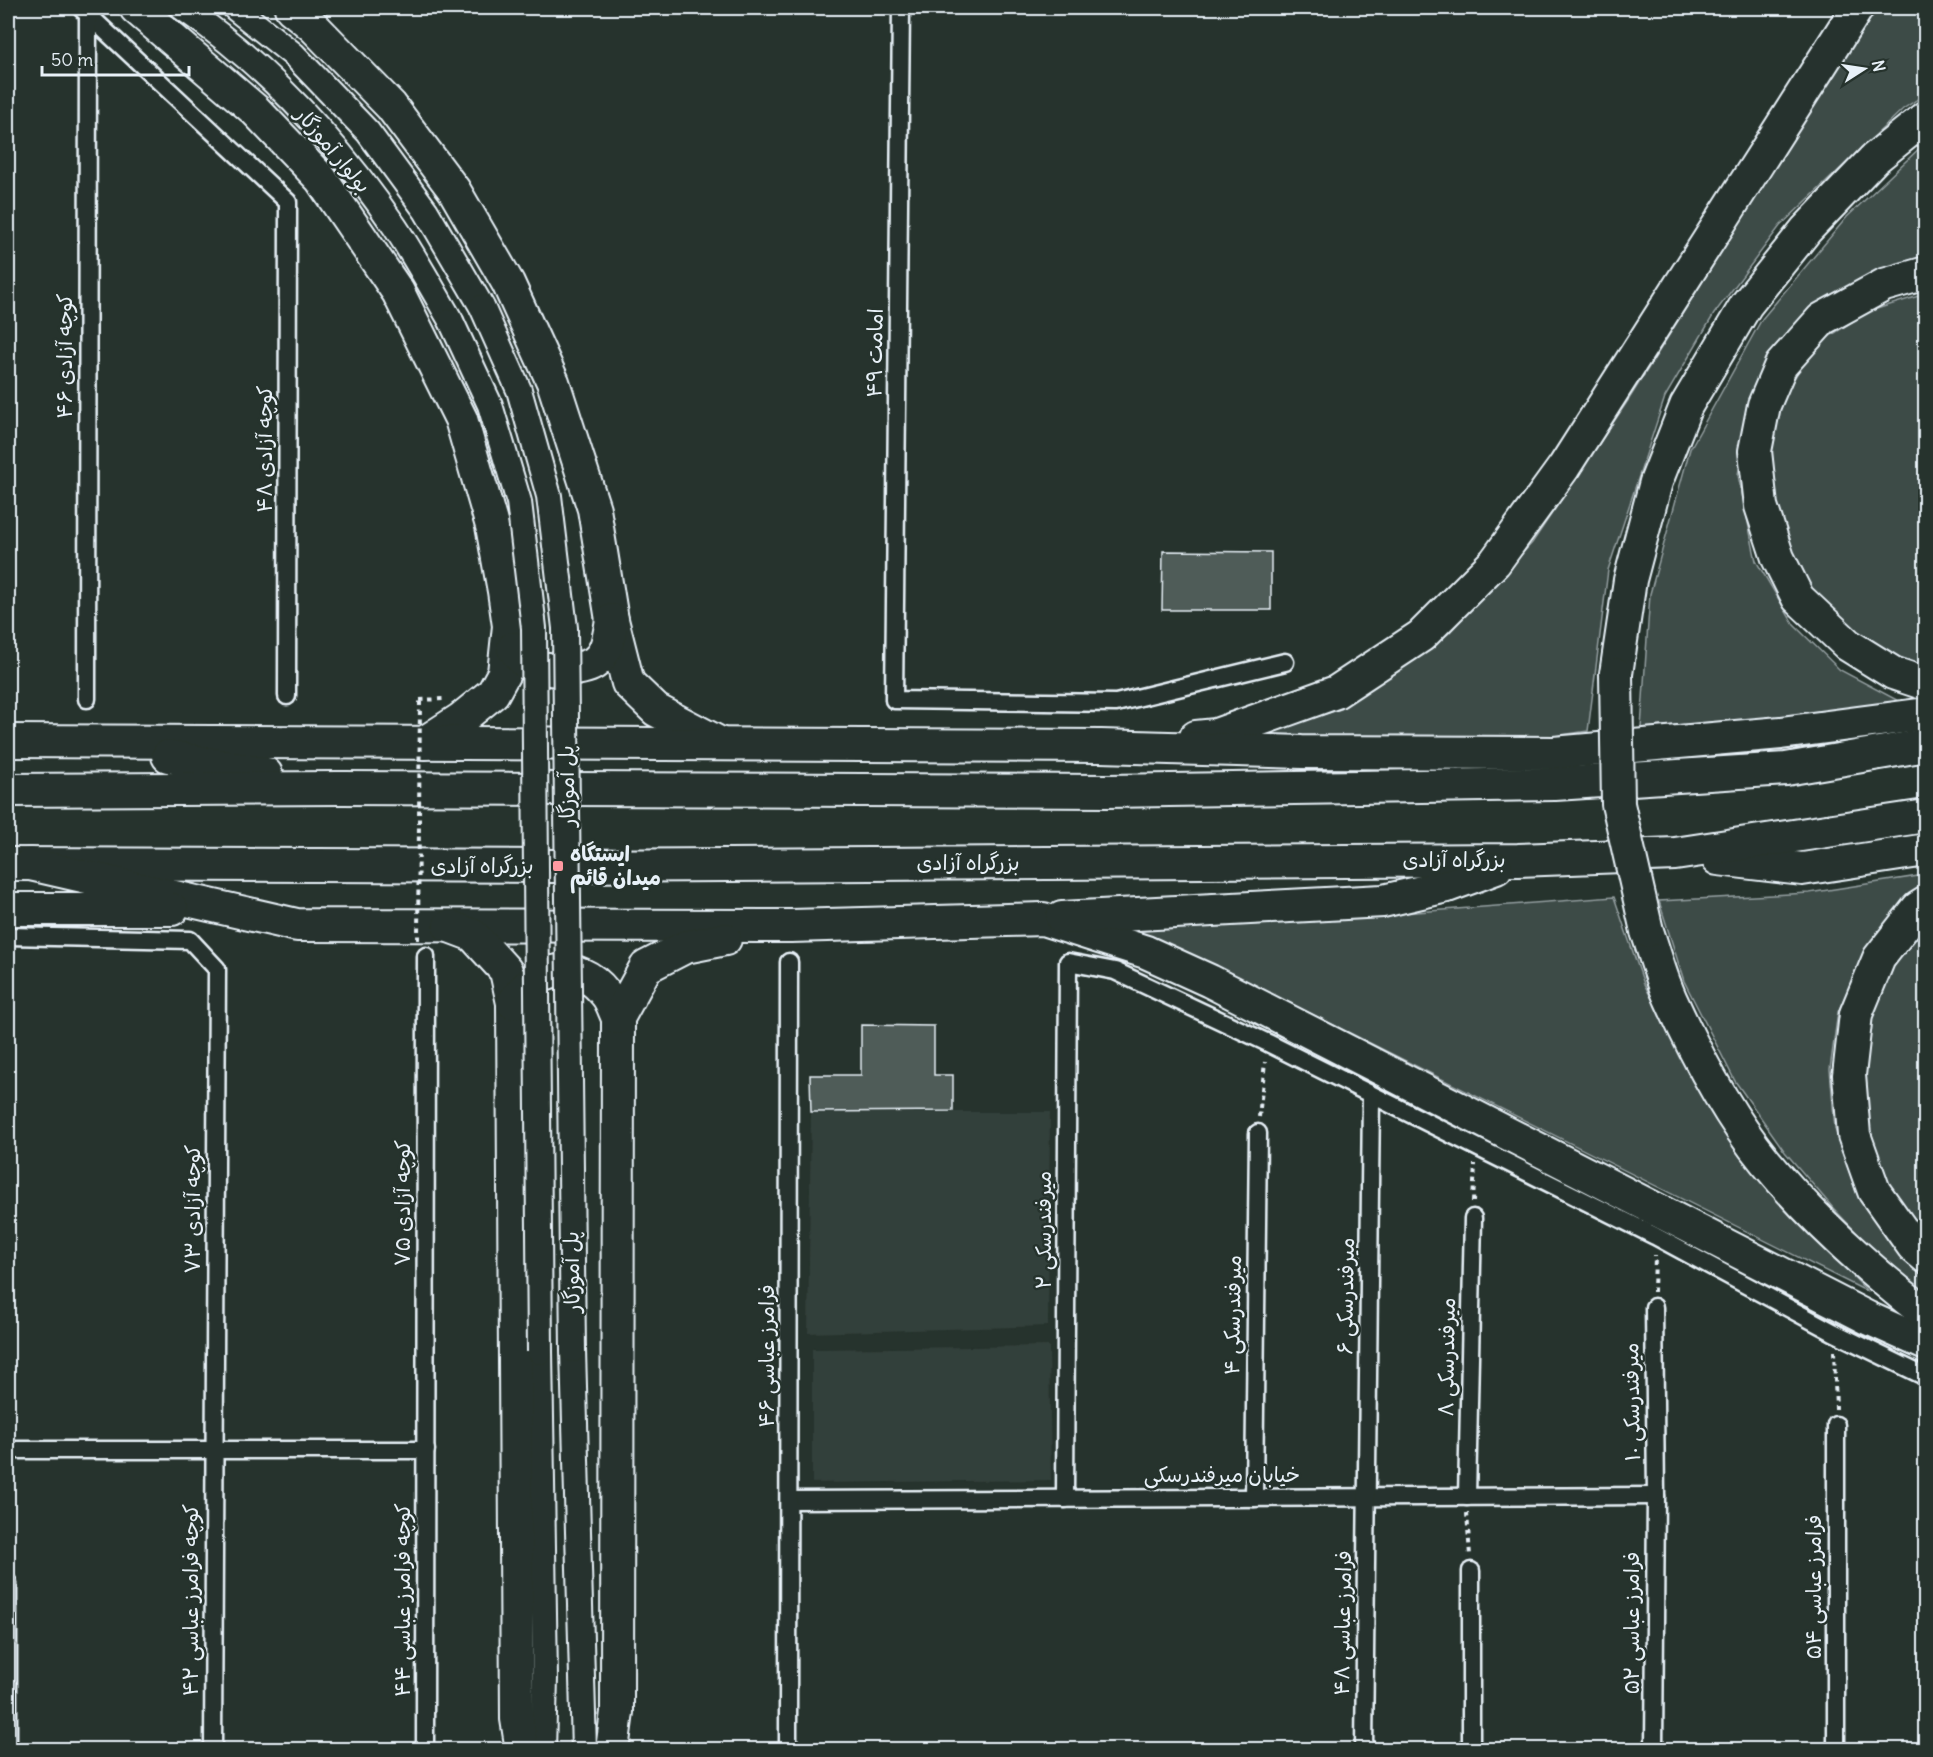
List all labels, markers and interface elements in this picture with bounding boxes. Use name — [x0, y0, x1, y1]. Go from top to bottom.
scale bar — [42, 39, 189, 77]
north arrow — [1834, 39, 1894, 99]
text: 50 m — [51, 48, 93, 71]
text: N — [1868, 58, 1890, 73]
street label: بولوار آموزگار — [288, 100, 377, 199]
street label: کوچه آزادی ۴۶ — [51, 293, 78, 419]
street label: امامت ۴۹ — [860, 308, 889, 398]
street label: کوچه آزادی ۴۸ — [251, 385, 278, 513]
street label: پل آموزگار — [552, 745, 581, 829]
place label: ایستگاه میدان قائم — [570, 840, 661, 894]
street label: بزرگراه آزادی — [1402, 846, 1506, 873]
street label: بزرگراه آزادی — [916, 849, 1020, 876]
street label: بزرگراه آزادی — [430, 852, 534, 879]
marker: ایستگاه میدان قائم — [551, 859, 565, 873]
street label: کوچه آزادی ۷۵ — [389, 1140, 416, 1266]
street label: کوچه آزادی ۷۳ — [179, 1144, 206, 1274]
street label: میرفندرسکی ۲ — [1030, 1171, 1058, 1289]
street label: پل آموزگار — [557, 1231, 586, 1315]
street label: میرفندرسکی ۶ — [1331, 1237, 1361, 1355]
street label: میرفندرسکی ۴ — [1218, 1255, 1248, 1375]
street label: فرامرز عباسی ۴۶ — [753, 1284, 781, 1428]
street label: میرفندرسکی ۸ — [1432, 1297, 1462, 1417]
street label: میرفندرسکی ۱۰ — [1617, 1342, 1647, 1462]
street label: خیابان میرفندرسکی — [1144, 1461, 1300, 1489]
street label: کوچه فرامرز عباسی ۴۴ — [389, 1503, 417, 1697]
street label: کوچه فرامرز عباسی ۴۲ — [177, 1504, 205, 1696]
street label: فرامرز عباسی ۵۴ — [1800, 1514, 1828, 1660]
street label: فرامرز عباسی ۴۸ — [1328, 1550, 1358, 1696]
street label: فرامرز عباسی ۵۲ — [1618, 1552, 1646, 1694]

